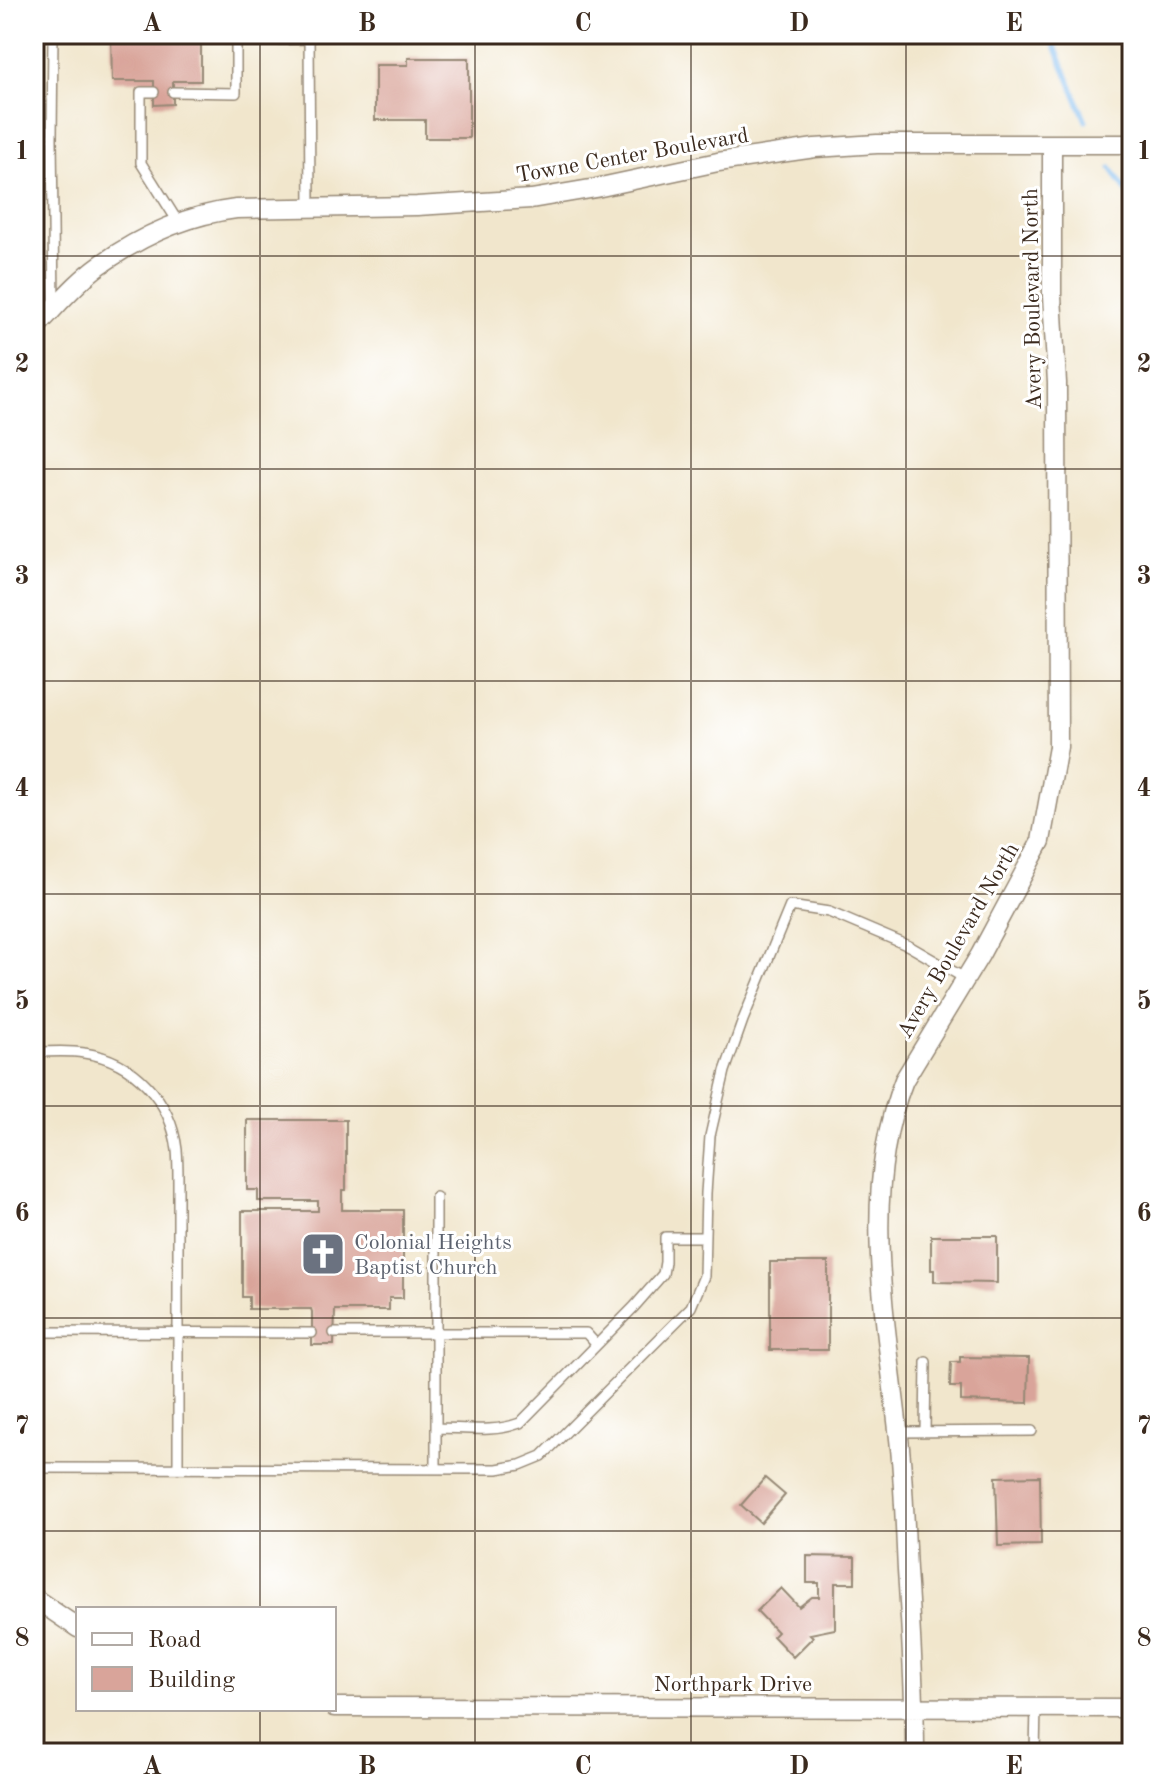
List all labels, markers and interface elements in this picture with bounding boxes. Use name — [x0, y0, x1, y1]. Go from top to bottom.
text: A — [142, 11, 162, 37]
text: B — [358, 11, 376, 37]
text: C — [574, 11, 592, 37]
text: D — [789, 11, 809, 37]
text: E — [1005, 11, 1023, 37]
street label: Towne Center Boulevard — [514, 125, 750, 187]
text: 1 — [14, 139, 30, 165]
text: 1 — [1136, 139, 1152, 165]
street label: Avery Boulevard North — [1020, 188, 1046, 410]
text: 2 — [14, 352, 30, 378]
text: 2 — [1136, 352, 1152, 378]
text: 3 — [14, 564, 30, 590]
text: 3 — [1136, 564, 1152, 590]
text: 4 — [14, 776, 30, 802]
text: 4 — [1136, 776, 1152, 802]
street label: Avery Boulevard North — [894, 839, 1024, 1043]
text: 5 — [14, 989, 30, 1015]
text: 5 — [1136, 989, 1152, 1015]
text: 6 — [14, 1201, 30, 1227]
text: 6 — [1136, 1201, 1152, 1227]
church icon: Colonial Heights Baptist Church — [299, 1230, 347, 1278]
place label: Colonial Heights Baptist Church — [354, 1232, 512, 1279]
text: 7 — [14, 1414, 30, 1440]
text: 7 — [1136, 1414, 1152, 1440]
legend — [76, 1607, 336, 1711]
text: 8 — [14, 1626, 30, 1652]
text: 8 — [1136, 1626, 1152, 1652]
text: Road — [148, 1629, 201, 1653]
text: Building — [148, 1669, 235, 1693]
street label: Northpark Drive — [654, 1674, 812, 1696]
text: A — [142, 1754, 162, 1780]
text: B — [358, 1754, 376, 1780]
text: C — [574, 1754, 592, 1780]
text: D — [789, 1754, 809, 1780]
text: E — [1005, 1754, 1023, 1780]

